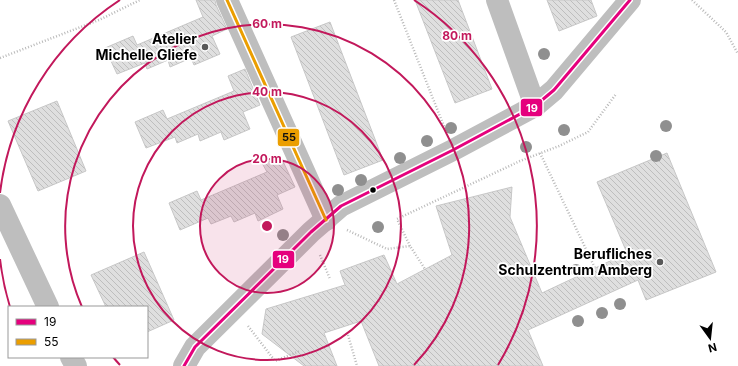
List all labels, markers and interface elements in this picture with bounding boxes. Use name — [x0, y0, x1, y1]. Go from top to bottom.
text: 60 m — [252, 16, 282, 31]
text: 80 m — [442, 28, 472, 43]
place label: Atelier Michelle Gliefe — [96, 30, 197, 63]
marker: Atelier Michelle Gliefe — [200, 42, 210, 52]
text: 40 m — [252, 84, 282, 99]
line badge: 19 — [520, 98, 543, 117]
text: 19 — [526, 101, 538, 115]
line badge: 55 — [277, 128, 300, 147]
text: 55 — [282, 130, 296, 144]
text: 20 m — [252, 151, 282, 166]
unlabelled marker — [368, 185, 378, 195]
centre of rings — [260, 219, 274, 233]
place label: Berufliches Schulzentrum Amberg — [498, 245, 652, 278]
line badge: 19 — [272, 250, 295, 269]
text: 19 — [277, 252, 289, 266]
marker: Berufliches Schulzentrum Amberg — [655, 257, 665, 267]
legend — [8, 306, 148, 358]
text: 19 — [44, 314, 56, 329]
north arrow — [690, 318, 730, 358]
text: 55 — [44, 334, 59, 349]
text: N — [707, 340, 718, 356]

